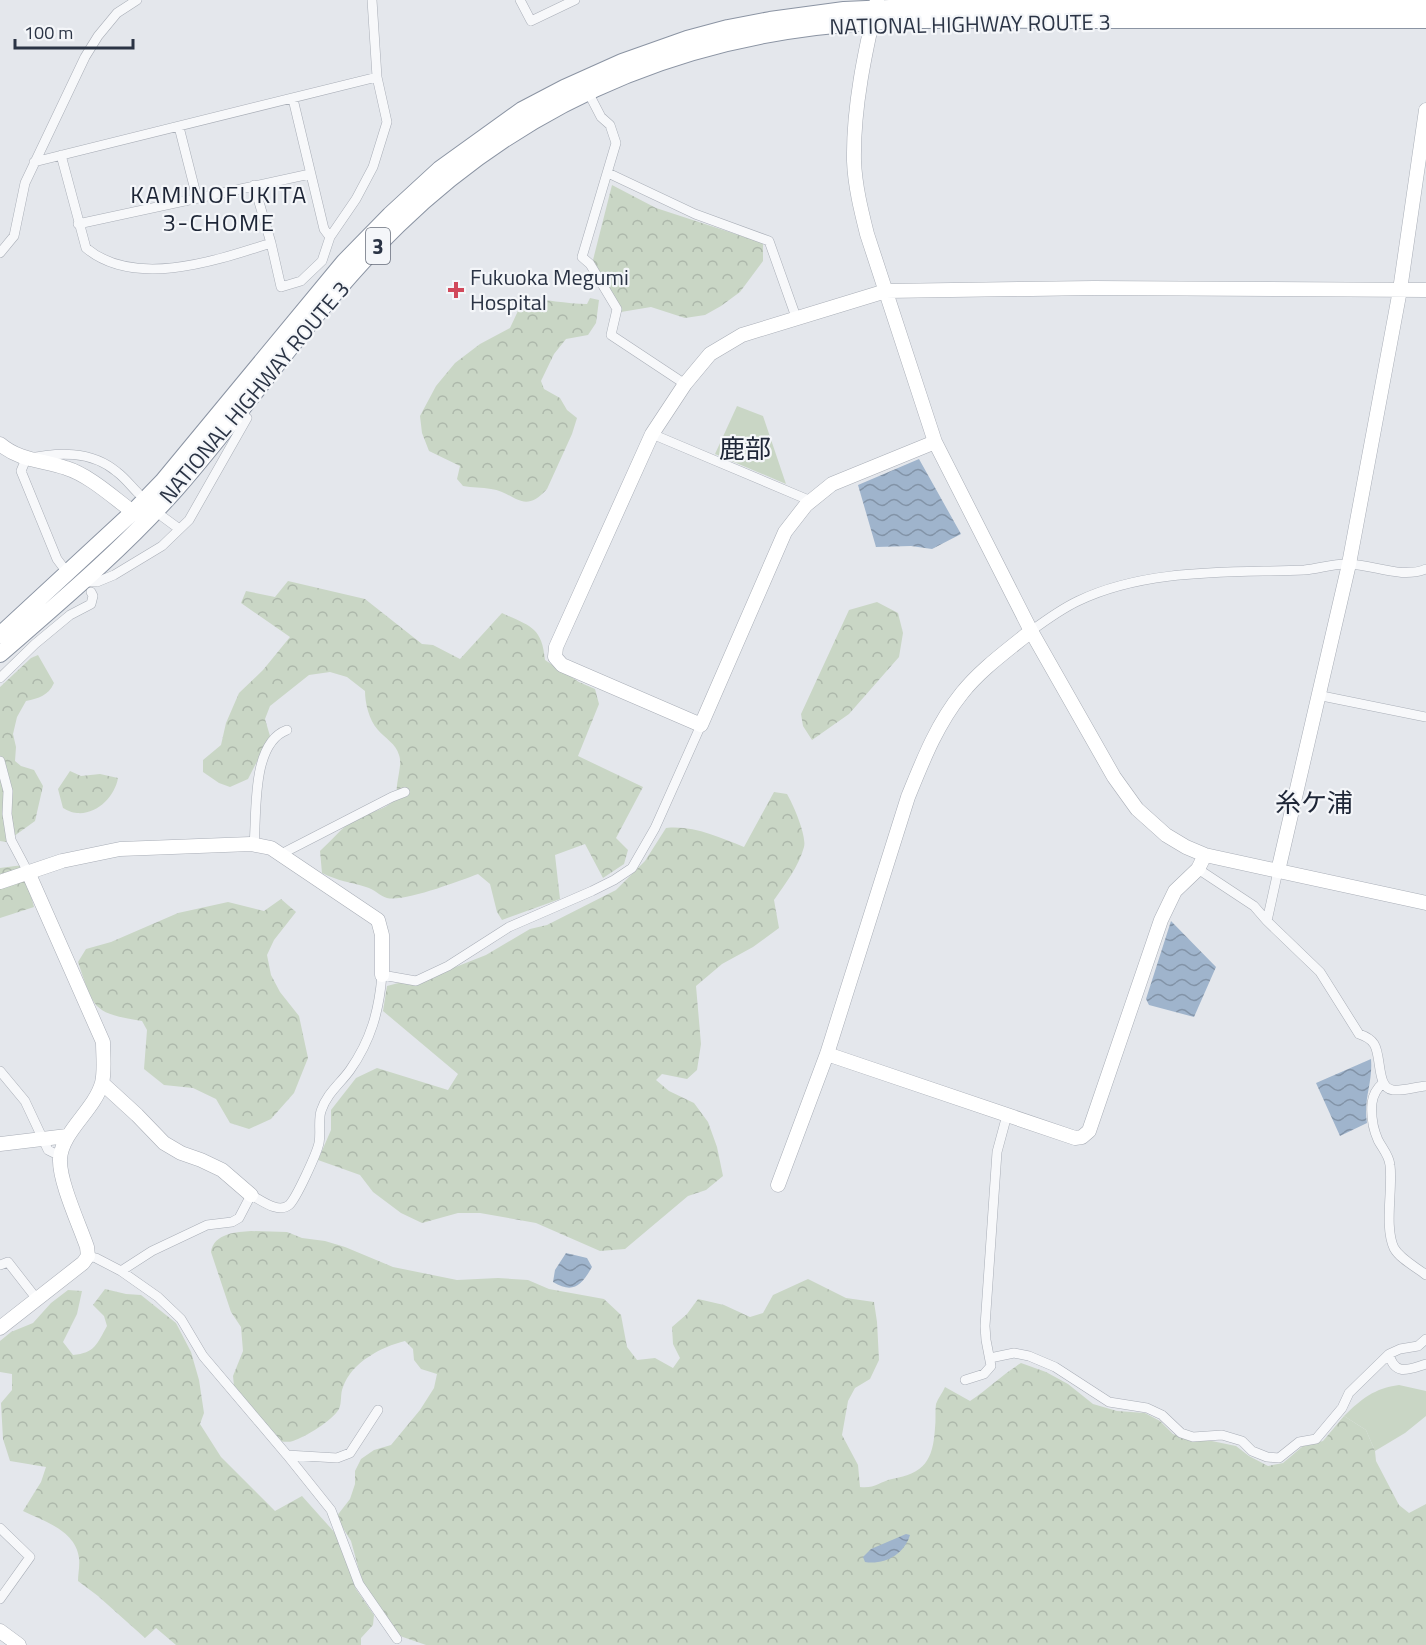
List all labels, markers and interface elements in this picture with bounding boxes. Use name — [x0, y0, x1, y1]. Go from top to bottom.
street label: NATIONAL HIGHWAY ROUTE 3 — [829, 5, 1111, 43]
scale bar — [15, 12, 134, 50]
text: 100 m — [24, 19, 73, 46]
district label: KAMINOFUKITA 3-CHOME — [130, 176, 308, 240]
road number: 3 — [366, 228, 390, 264]
place label: Fukuoka Megumi Hospital — [470, 260, 629, 319]
street label: NATIONAL HIGHWAY ROUTE 3 — [151, 273, 357, 511]
marker: Fukuoka Megumi Hospital — [447, 281, 465, 299]
district label: 鹿部 — [719, 429, 771, 468]
district label: 糸ケ浦 — [1275, 783, 1353, 822]

